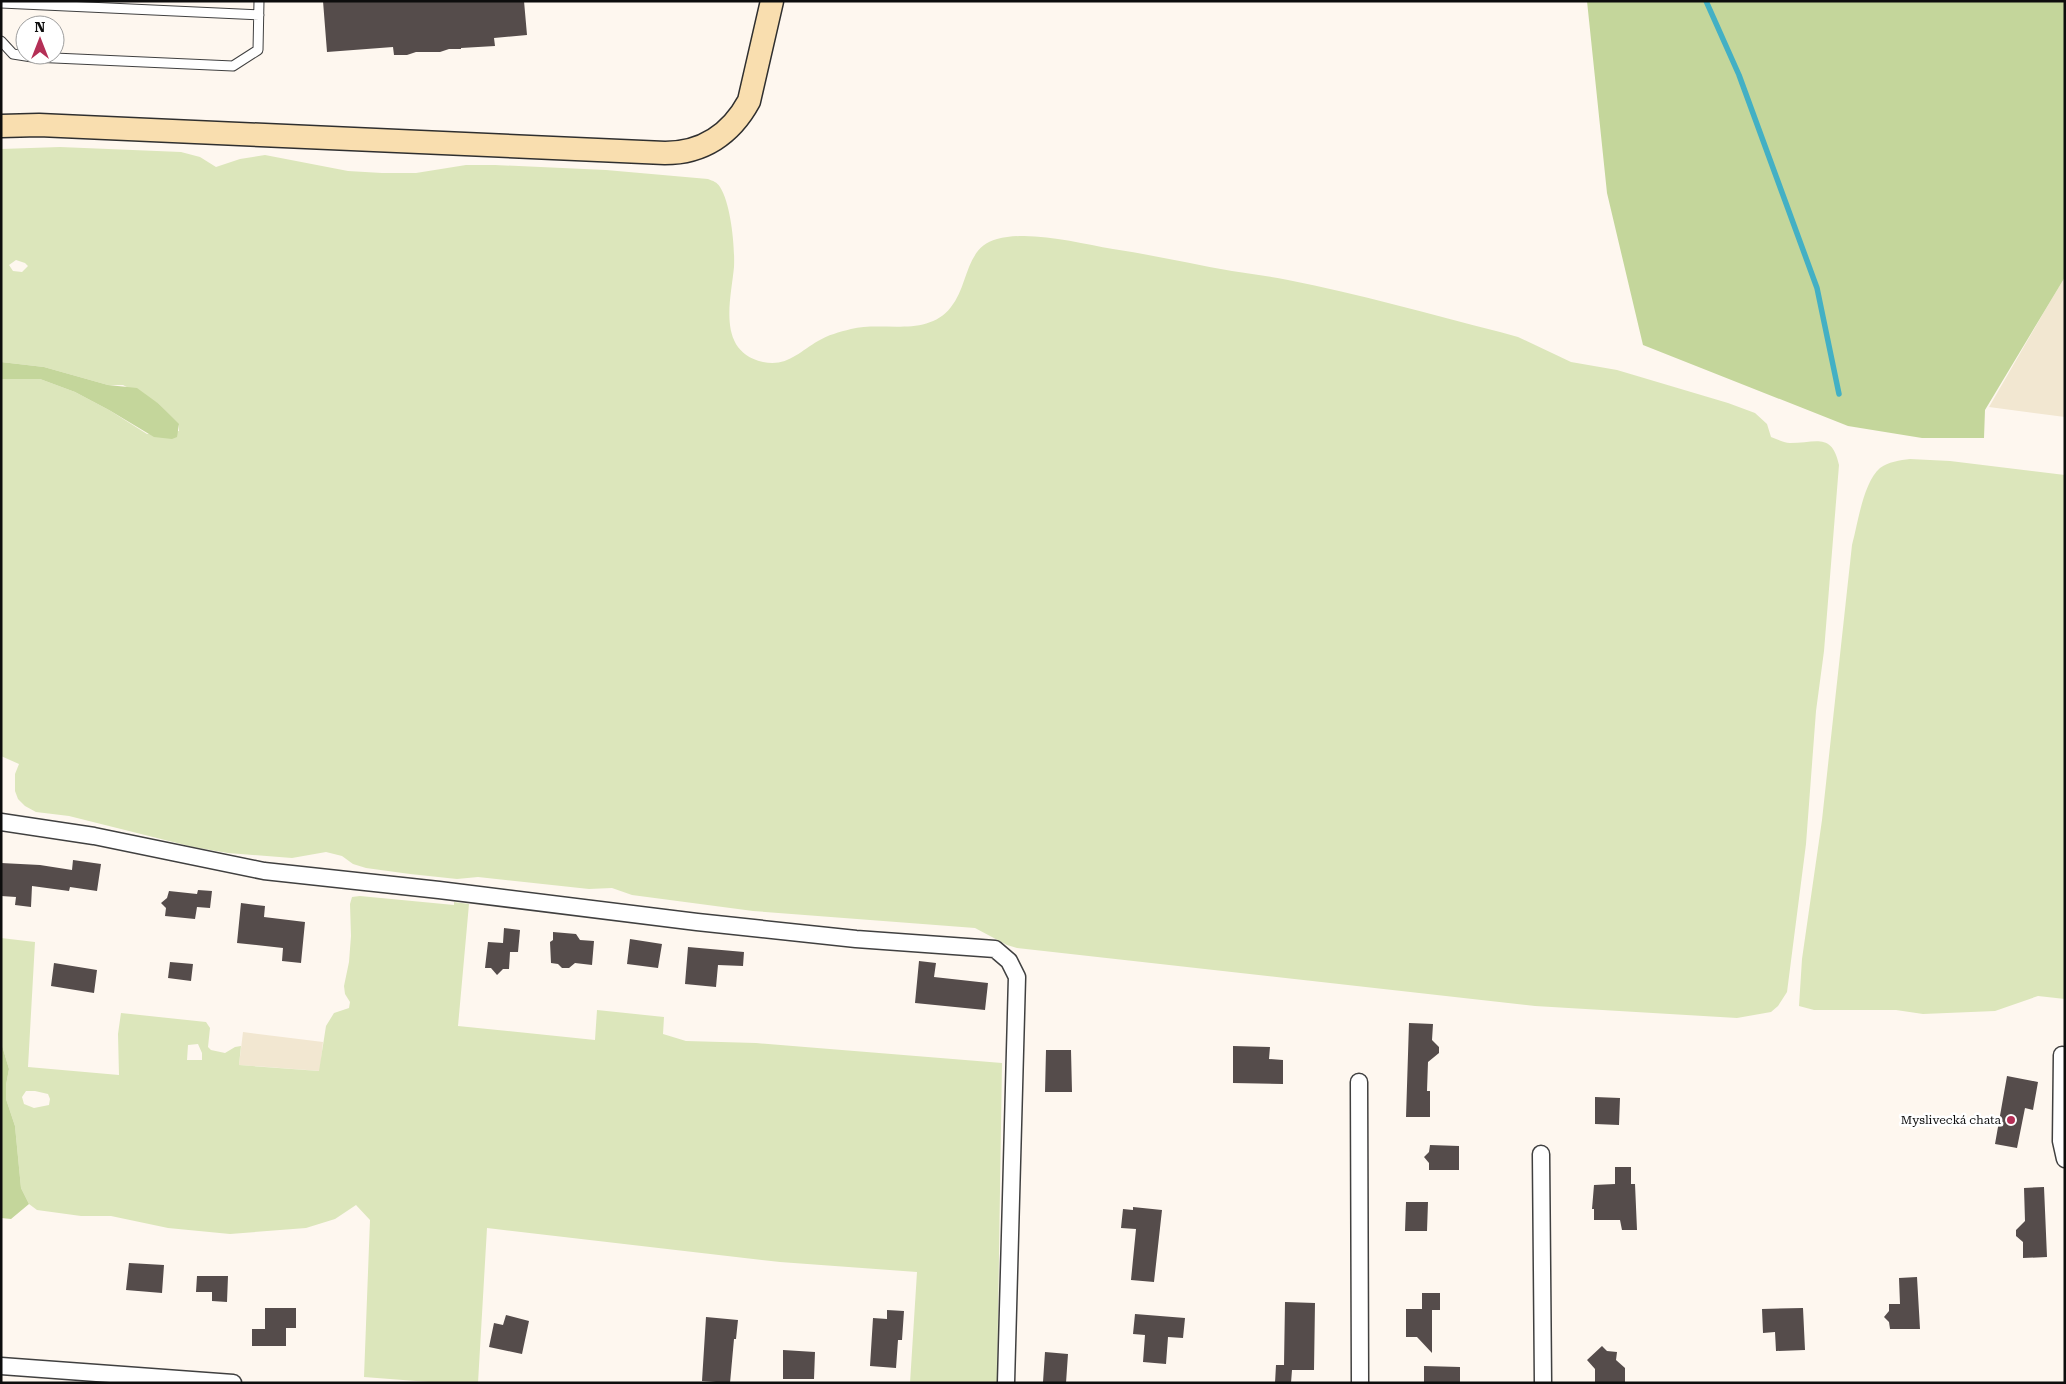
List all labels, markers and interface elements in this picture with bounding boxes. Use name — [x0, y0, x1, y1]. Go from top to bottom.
north arrow — [15, 15, 65, 65]
text: N — [35, 19, 46, 35]
place label: Myslivecká chata — [1901, 1113, 2001, 1127]
marker: Myslivecká chata — [2005, 1114, 2017, 1126]

